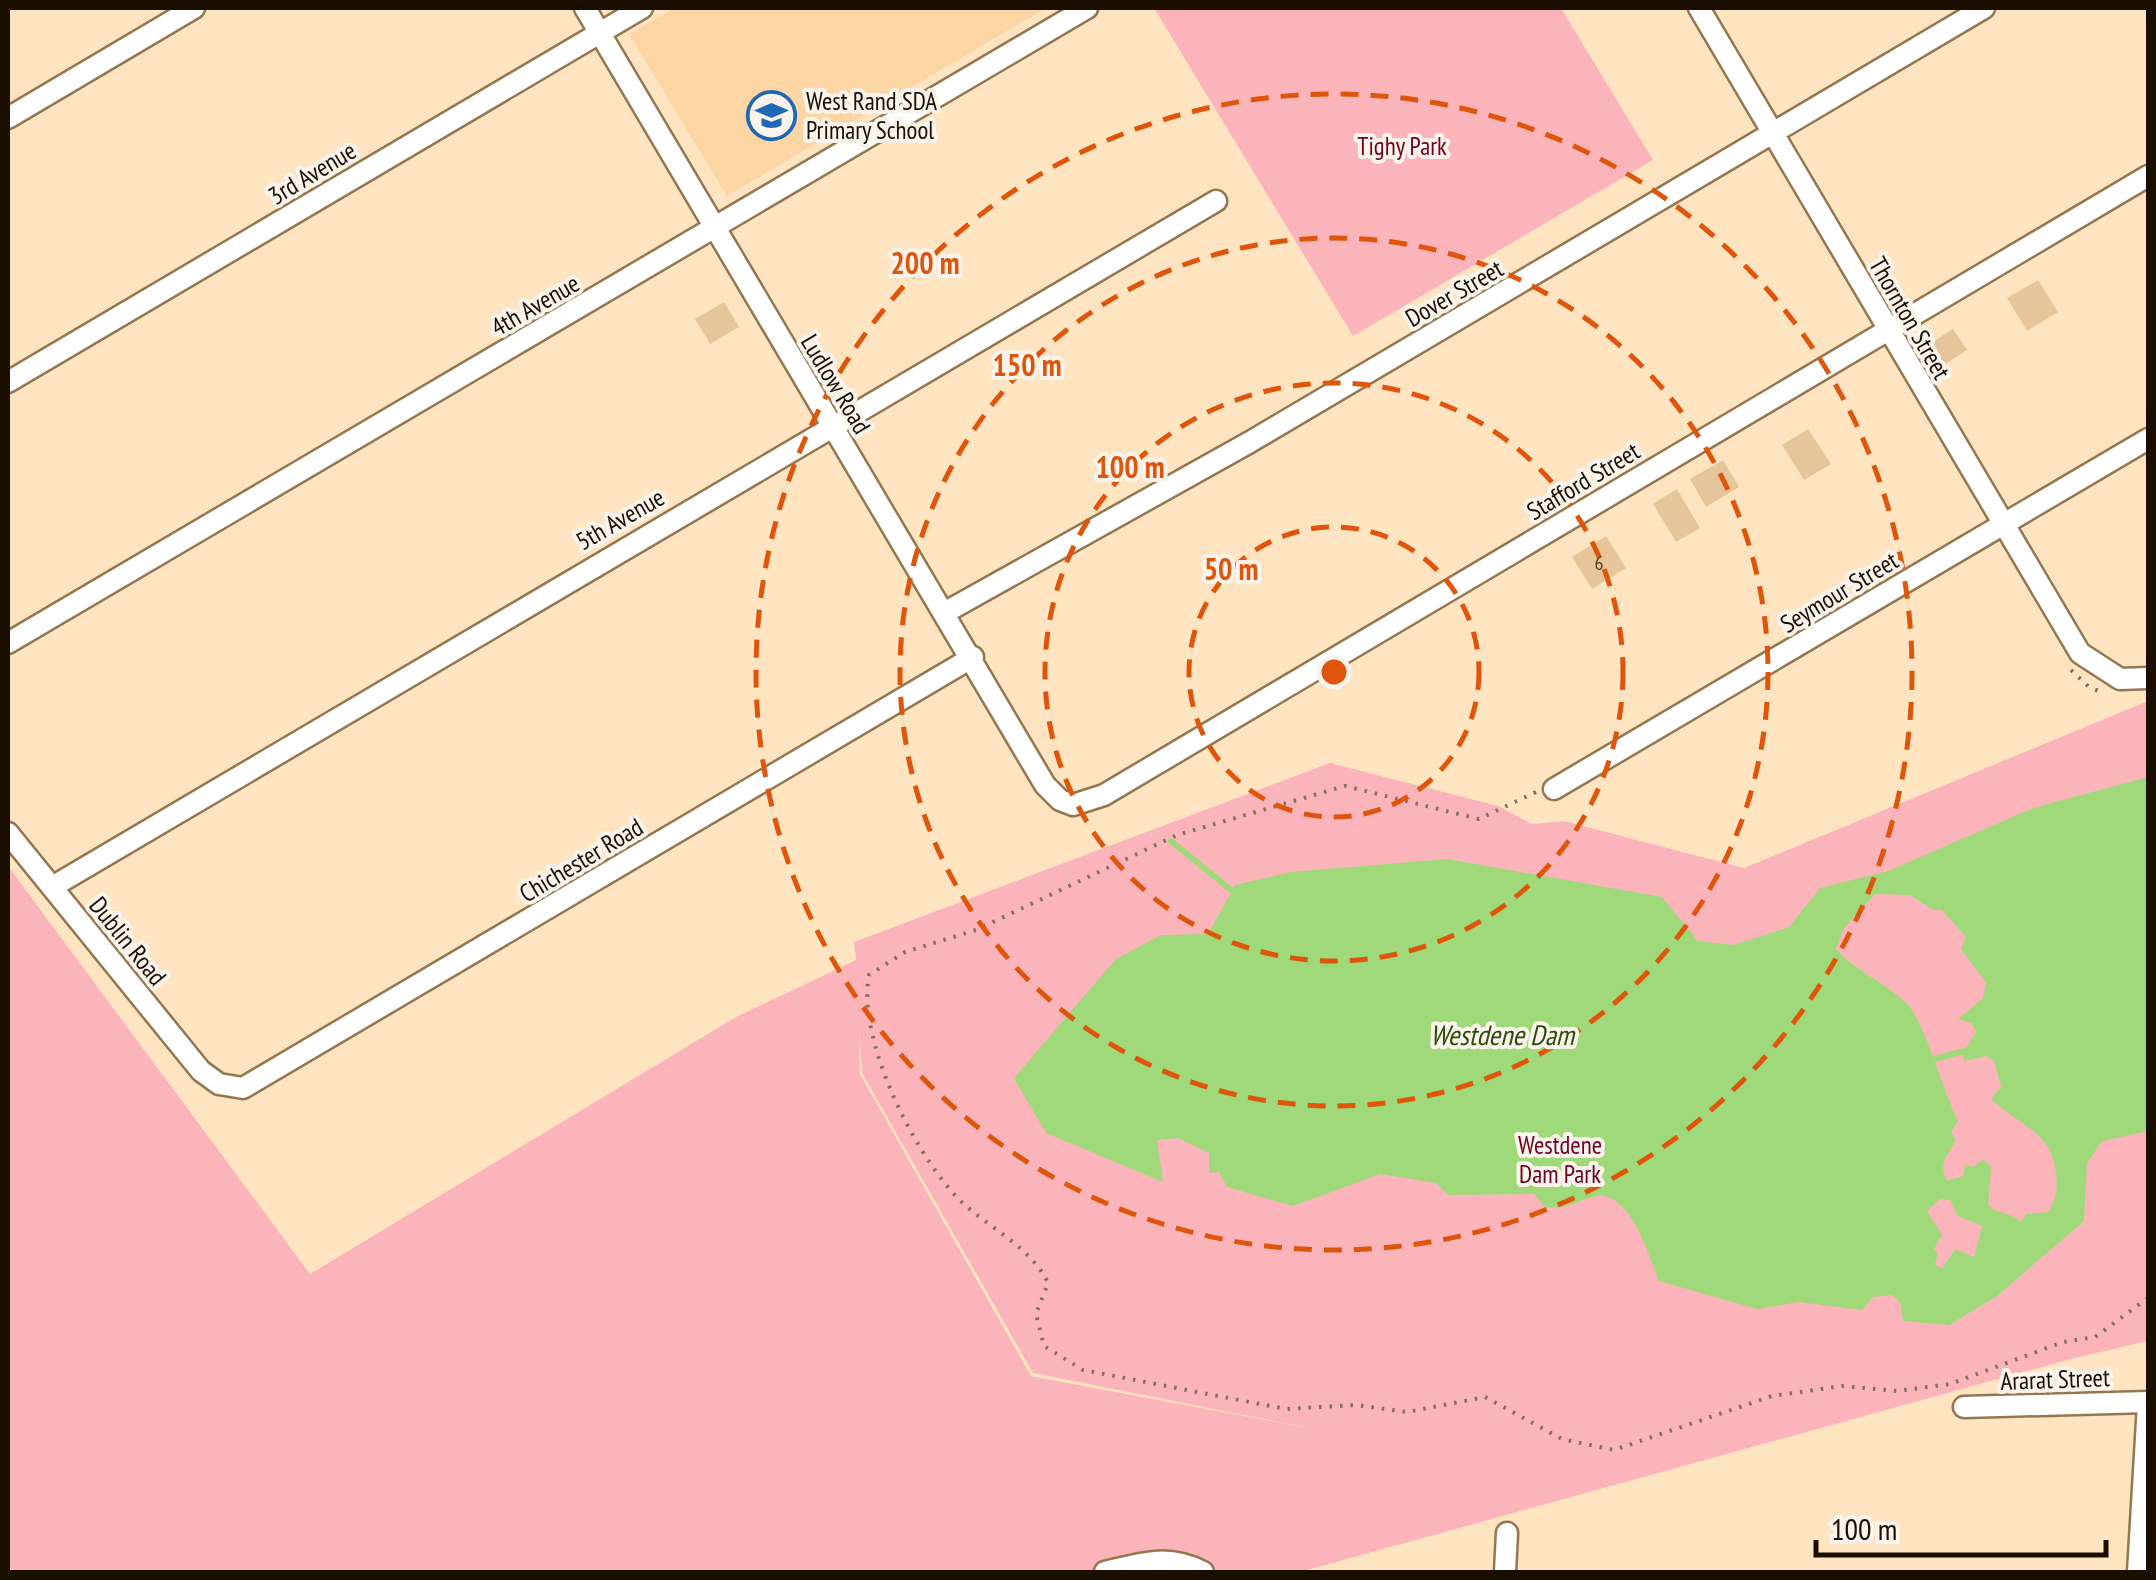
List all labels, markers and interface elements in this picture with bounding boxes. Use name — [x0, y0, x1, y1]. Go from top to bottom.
place label: West Rand SDA Primary School — [806, 85, 937, 146]
school or university icon: West Rand SDA Primary School — [745, 89, 797, 141]
park label: Tighy Park — [1357, 130, 1447, 162]
street label: 3rd Avenue — [262, 134, 362, 212]
text: 200 m — [890, 243, 960, 282]
street label: Thornton Street — [1862, 251, 1958, 385]
street label: Dover Street — [1399, 252, 1509, 334]
street label: 4th Avenue — [485, 267, 585, 343]
street label: Ludlow Road — [794, 328, 878, 440]
text: 150 m — [992, 345, 1062, 384]
street label: Stafford Street — [1521, 435, 1645, 527]
text: 100 m — [1095, 447, 1165, 486]
street label: 5th Avenue — [570, 481, 670, 557]
street label: Seymour Street — [1774, 544, 1904, 640]
text: 50 m — [1204, 549, 1258, 588]
house number: 6 — [1595, 550, 1604, 576]
centre of rings — [1316, 654, 1352, 690]
street label: Chichester Road — [513, 811, 649, 909]
street label: Dublin Road — [83, 890, 173, 992]
water label: Westdene Dam — [1430, 1016, 1576, 1053]
park label: Westdene Dam Park — [1518, 1129, 1602, 1190]
street label: Ararat Street — [2000, 1361, 2110, 1397]
scale bar — [1816, 1495, 2106, 1557]
text: 100 m — [1831, 1509, 1897, 1548]

